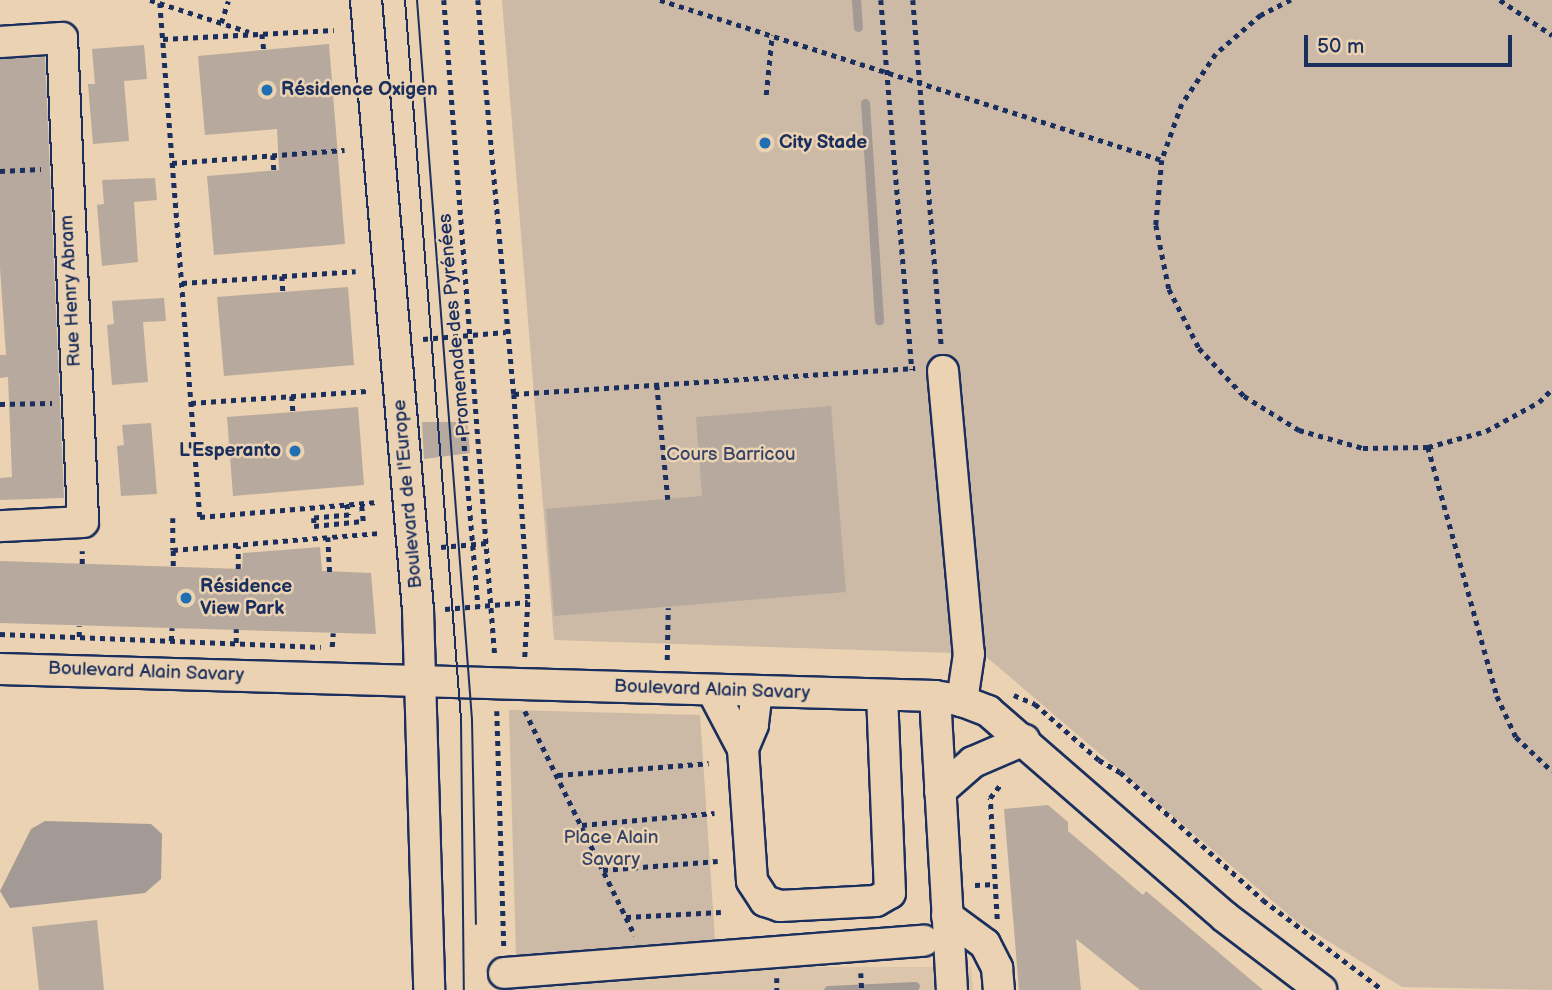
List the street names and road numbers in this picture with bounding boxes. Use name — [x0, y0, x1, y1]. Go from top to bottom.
street label: Promenade des Pyrénées — [434, 213, 476, 437]
street label: Rue Henry Abram — [56, 214, 86, 368]
street label: Boulevard de l'Europe — [388, 399, 428, 589]
street label: Boulevard Alain Savary — [47, 657, 245, 687]
street label: Boulevard Alain Savary — [613, 675, 811, 705]

